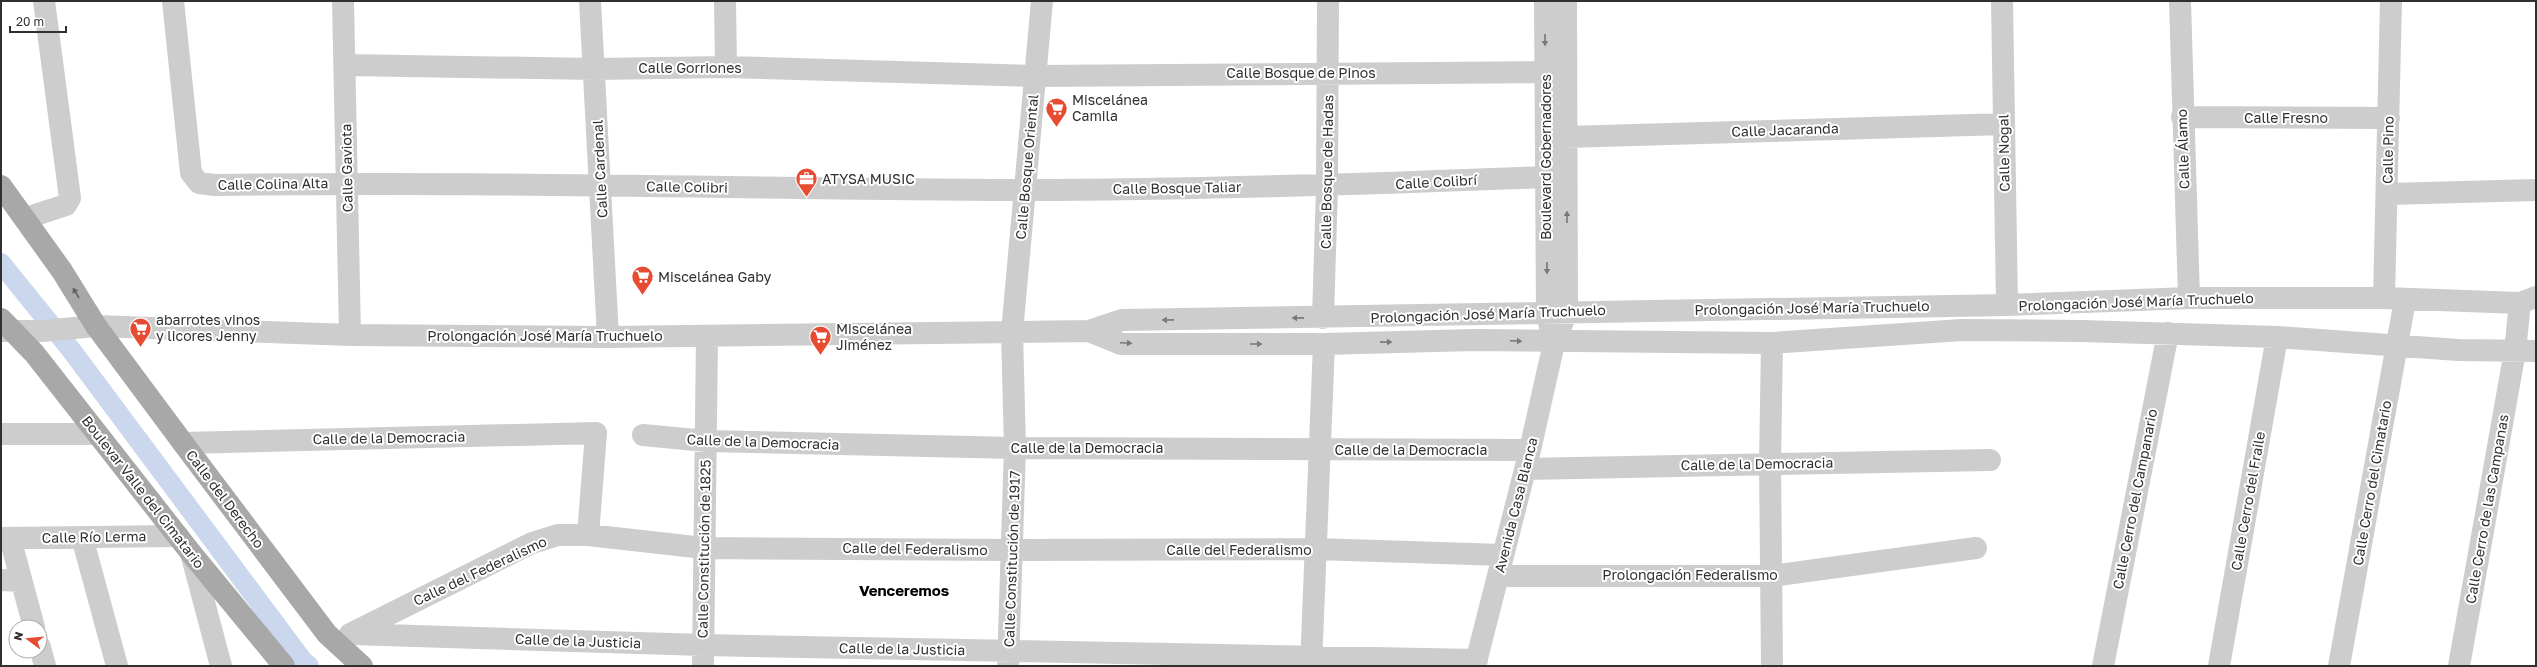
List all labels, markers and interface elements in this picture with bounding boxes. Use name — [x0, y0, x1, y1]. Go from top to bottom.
scale bar — [10, 8, 66, 34]
text: 20 m — [16, 14, 44, 29]
one-way arrow — [1542, 34, 1548, 47]
street label: Calle Gorriones — [638, 59, 742, 76]
street label: Calle Bosque de Pinos — [1226, 64, 1376, 81]
street label: Boulevard Gobernadores — [1537, 74, 1554, 240]
place label: Miscelánea Camila — [1072, 91, 1148, 124]
street label: Calle Bosque Oriental — [1012, 94, 1041, 240]
supermarket icon: Miscelánea Camila — [1043, 95, 1069, 128]
street label: Calle Bosque de Hadas — [1317, 95, 1336, 249]
street label: Calle Álamo — [2173, 109, 2192, 189]
street label: Calle Fresno — [2244, 109, 2328, 126]
street label: Calle Nogal — [1994, 114, 2013, 192]
street label: Calle Pino — [2378, 116, 2397, 184]
street label: Calle Cardenal — [588, 119, 611, 219]
street label: Calle Jacaranda — [1731, 119, 1839, 140]
street label: Calle Gaviota — [337, 123, 356, 213]
office icon: ATYSA MUSIC — [793, 166, 819, 199]
place label: ATYSA MUSIC — [822, 170, 915, 187]
street label: Calle Colibrí — [1395, 171, 1479, 192]
street label: Calle Colina Alta — [217, 174, 329, 193]
street label: Calle Colibri — [646, 177, 728, 196]
street label: Calle Bosque Taliar — [1113, 178, 1242, 197]
one-way arrow — [1564, 210, 1570, 223]
one-way arrow — [1544, 262, 1550, 275]
supermarket icon: Miscelánea Gaby — [629, 264, 655, 297]
place label: Miscelánea Gaby — [658, 268, 772, 285]
one-way arrow — [72, 288, 80, 298]
street label: Prolongación José María Truchuelo — [2018, 289, 2254, 314]
street label: Prolongación José María Truchuelo — [1694, 297, 1930, 318]
street label: Prolongación José María Truchuelo — [1370, 301, 1606, 326]
place label: abarrotes vinos y licores Jenny — [156, 311, 260, 344]
supermarket icon: abarrotes vinos y licores Jenny — [128, 315, 154, 348]
one-way arrow — [1291, 315, 1304, 321]
one-way arrow — [1161, 317, 1174, 323]
place label: Miscelánea Jiménez — [836, 320, 912, 353]
supermarket icon: Miscelánea Jiménez — [808, 324, 834, 357]
street label: Prolongación José María Truchuelo — [427, 327, 663, 344]
one-way arrow — [1510, 338, 1522, 345]
one-way arrow — [1380, 339, 1393, 345]
one-way arrow — [1120, 340, 1132, 347]
one-way arrow — [1250, 341, 1263, 347]
street label: Calle Cerro del Cimatario — [2349, 399, 2394, 567]
street label: Calle Cerro del Campanario — [2109, 407, 2160, 591]
street label: Boulevar Valle del Cimatario — [79, 412, 208, 571]
street label: Calle Cerro de las Campanas — [2461, 413, 2512, 605]
street label: Calle de la Democracia — [312, 428, 466, 447]
street label: Calle de la Democracia — [686, 430, 840, 453]
street label: Calle Cerro del Fraile — [2227, 430, 2268, 572]
street label: Avenida Casa Blanca — [1490, 435, 1541, 574]
street label: Calle de la Democracia — [1011, 439, 1163, 456]
street label: Calle de la Democracia — [1335, 441, 1487, 458]
street label: Calle del Derecho — [183, 446, 268, 551]
street label: Calle de la Democracia — [1680, 454, 1834, 473]
street label: Calle Constitución de 1825 — [693, 459, 714, 639]
street label: Calle Constitución de 1917 — [1000, 470, 1023, 648]
street label: Calle Río Lerma — [41, 527, 147, 546]
street label: Calle del Federalismo — [410, 532, 549, 609]
street label: Calle del Federalismo — [842, 539, 988, 558]
street label: Calle del Federalismo — [1166, 541, 1312, 558]
street label: Prolongación Federalismo — [1602, 566, 1778, 583]
district label: Venceremos — [859, 581, 949, 599]
north arrow — [8, 619, 48, 659]
text: N — [11, 630, 25, 642]
street label: Calle de la Justicia — [515, 630, 641, 651]
street label: Calle de la Justicia — [839, 639, 965, 658]

